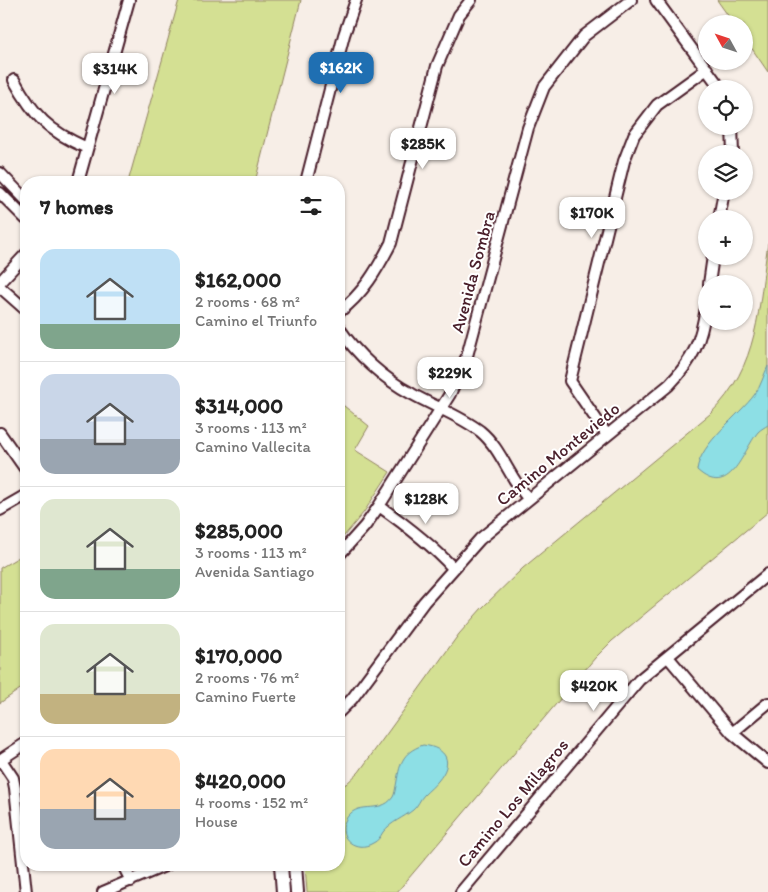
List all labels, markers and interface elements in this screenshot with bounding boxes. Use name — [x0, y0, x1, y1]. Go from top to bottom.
north arrow — [698, 15, 752, 70]
map controls — [698, 15, 753, 330]
pin: $314K — [80, 52, 150, 95]
pin: $162K — [306, 52, 376, 94]
text: $162K — [320, 58, 362, 77]
text: $314K — [93, 59, 137, 78]
button: locate — [698, 80, 753, 135]
pin: $285K — [388, 128, 458, 170]
text: $285K — [401, 134, 445, 153]
button: layers — [698, 145, 753, 200]
icon: filters — [297, 192, 325, 220]
text: 7 homes — [40, 194, 114, 219]
pin: $170K — [557, 196, 627, 239]
text: $170K — [570, 203, 614, 222]
street label: Avenida Sombra — [446, 208, 500, 335]
button: + — [698, 210, 753, 265]
text: $162,000 — [195, 267, 281, 292]
icon: home — [80, 269, 140, 329]
button: − — [698, 275, 753, 330]
text: 2 rooms · 68 m² — [195, 292, 300, 311]
text: Camino el Triunfo — [195, 311, 317, 330]
pin: $229K — [415, 356, 485, 399]
text: $229K — [428, 363, 472, 382]
text: $314,000 — [195, 393, 283, 418]
icon: home — [80, 394, 140, 454]
street label: Camino Monteviedo — [492, 397, 624, 511]
text: 3 rooms · 113 m² — [195, 418, 307, 437]
text: Camino Vallecita — [195, 437, 311, 456]
pin: $128K — [391, 482, 461, 525]
text: $128K — [405, 489, 447, 508]
text: $285,000 — [195, 518, 283, 543]
icon: home — [80, 519, 140, 579]
text: 3 rooms · 113 m² — [195, 543, 307, 562]
text: Avenida Santiago — [195, 562, 314, 581]
text: $170,000 — [195, 643, 283, 668]
icon: home — [80, 644, 140, 704]
text: 2 rooms · 76 m² — [195, 668, 299, 687]
pin: $420K — [559, 670, 629, 712]
text: $420K — [571, 676, 617, 695]
text: Camino Fuerte — [195, 687, 296, 706]
street label: Camino Los Milagros — [453, 734, 573, 872]
text: $420,000 — [195, 768, 286, 793]
icon: home — [80, 769, 140, 829]
text: 4 rooms · 152 m² — [195, 793, 308, 812]
text: House — [195, 812, 238, 831]

